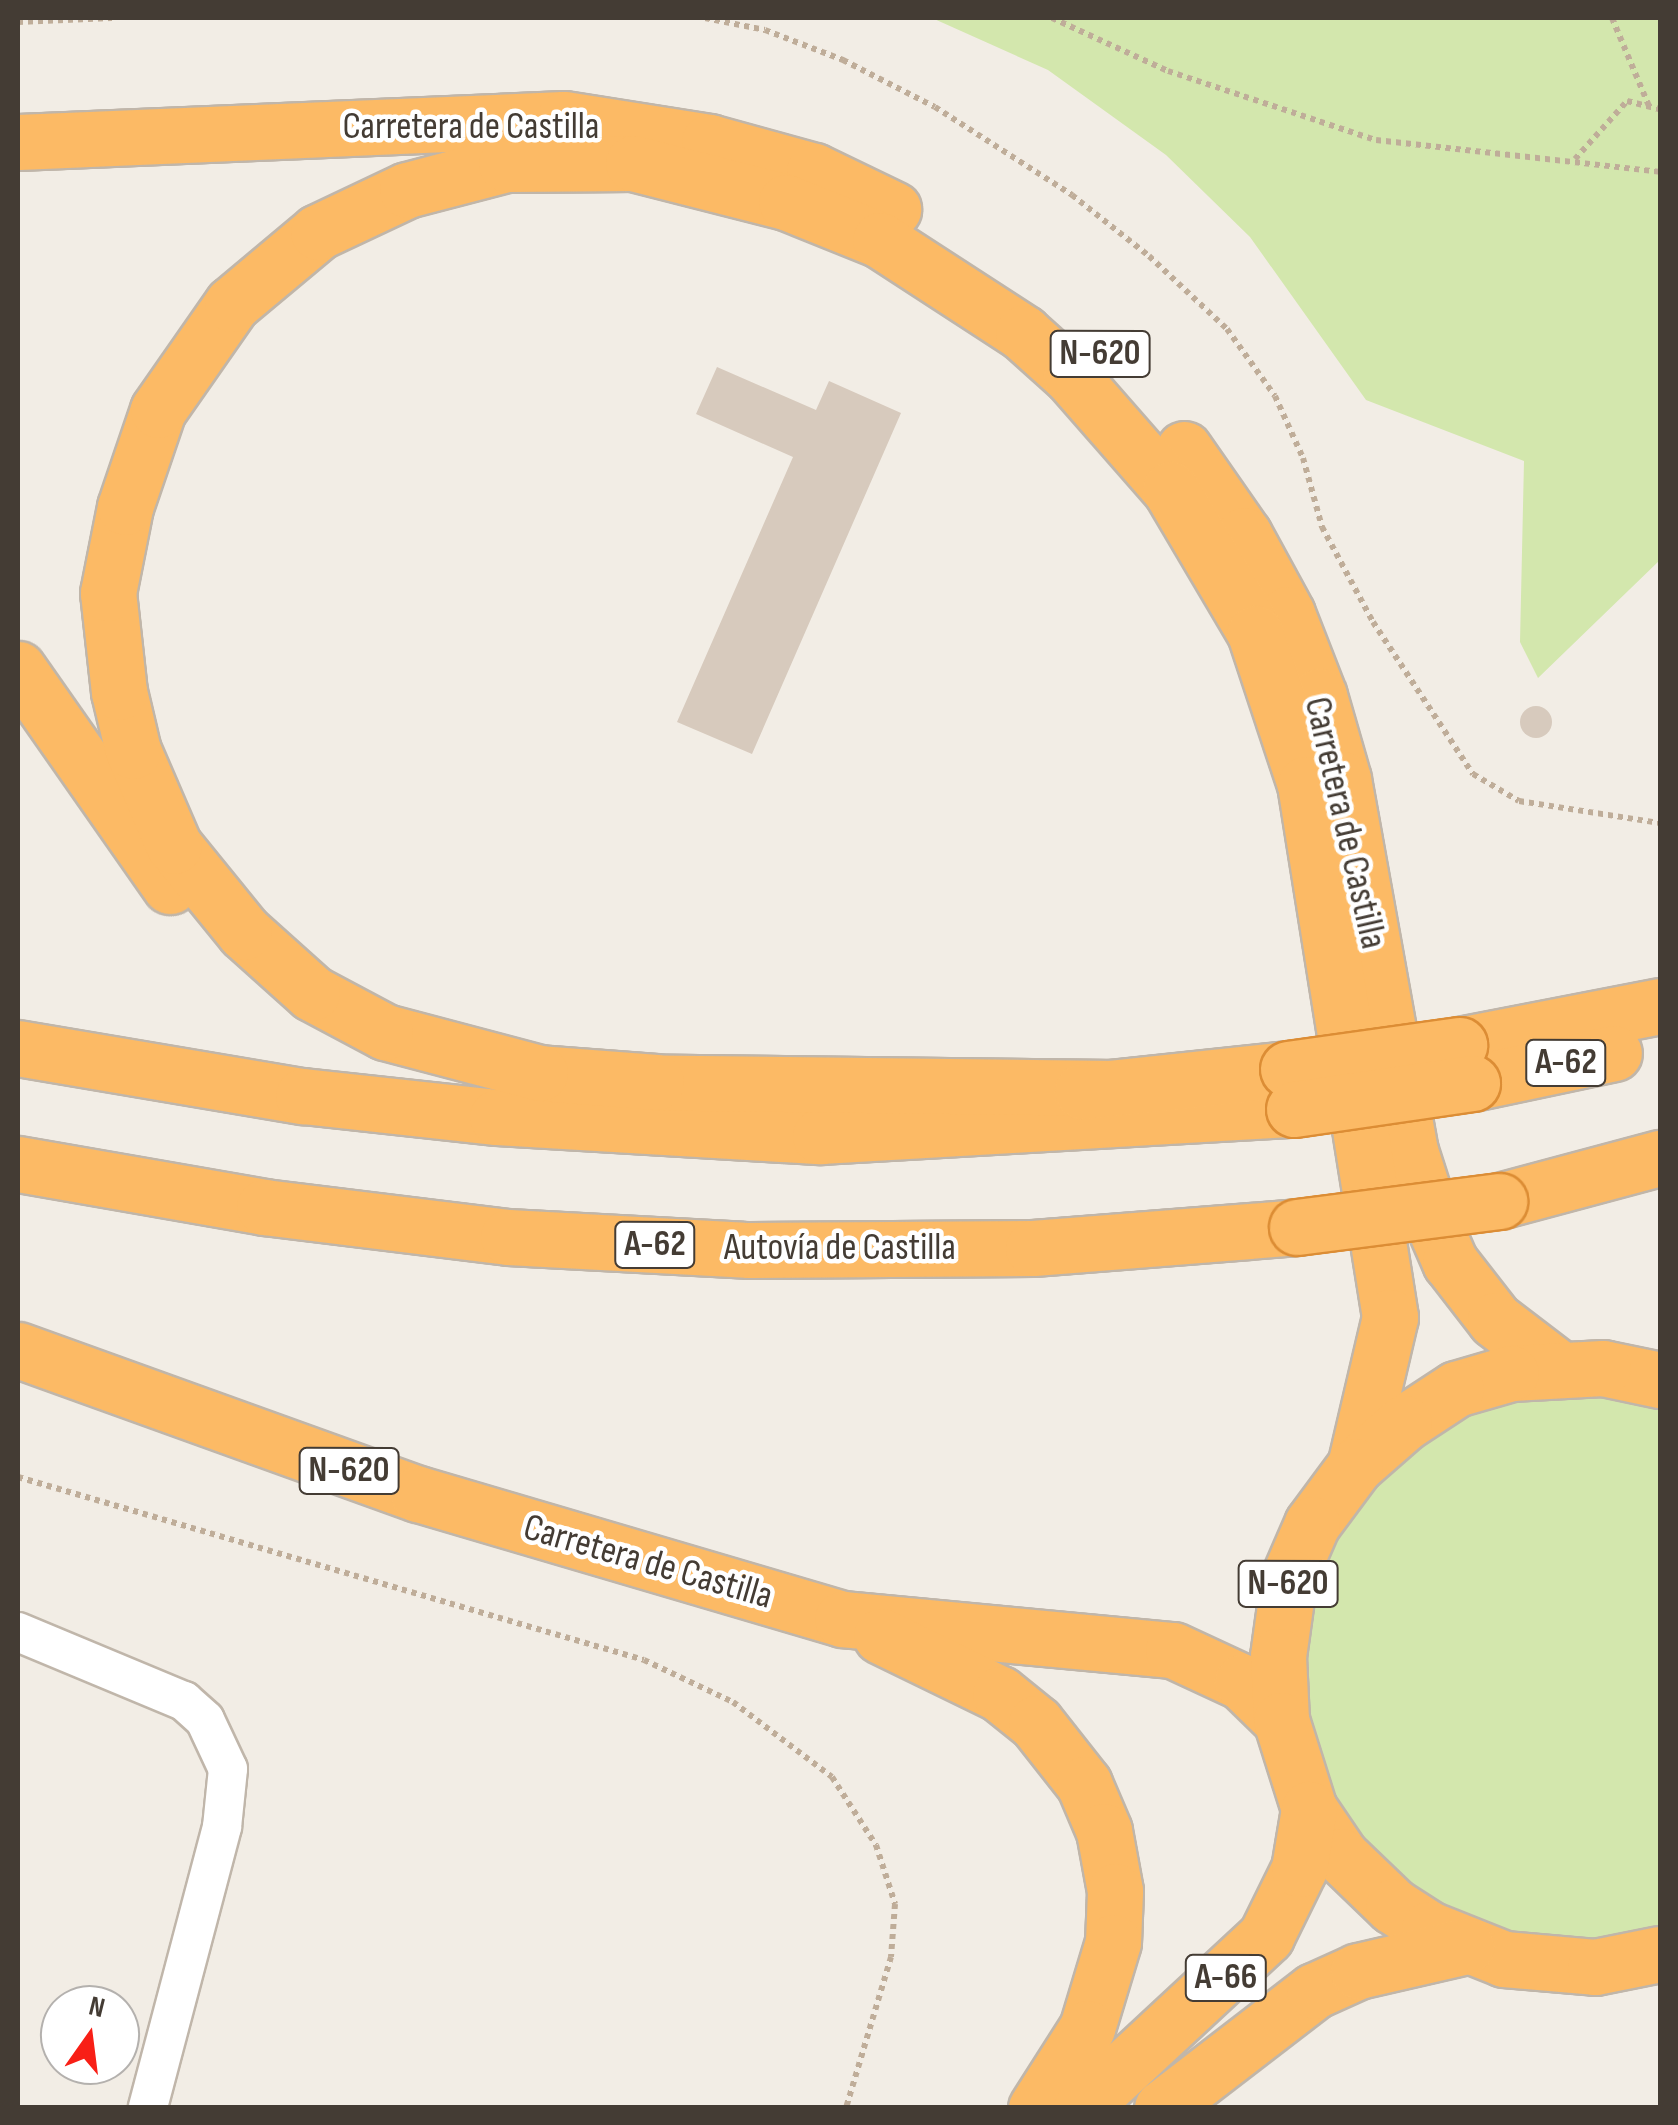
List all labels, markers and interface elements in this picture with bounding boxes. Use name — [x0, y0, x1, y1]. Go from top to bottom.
street label: Carretera de Castilla — [343, 104, 599, 150]
road number: N-620 — [1048, 324, 1152, 384]
street label: Carretera de Castilla — [1294, 693, 1396, 953]
road number: A-62 — [1524, 1033, 1608, 1093]
road number: A-62 — [612, 1215, 698, 1275]
street label: Autovía de Castilla — [724, 1225, 956, 1271]
road number: N-620 — [296, 1441, 402, 1501]
street label: Carretera de Castilla — [518, 1505, 778, 1619]
road number: N-620 — [1236, 1554, 1340, 1614]
road number: A-66 — [1184, 1948, 1268, 2008]
north arrow — [40, 1985, 140, 2085]
text: N — [86, 1990, 108, 2025]

